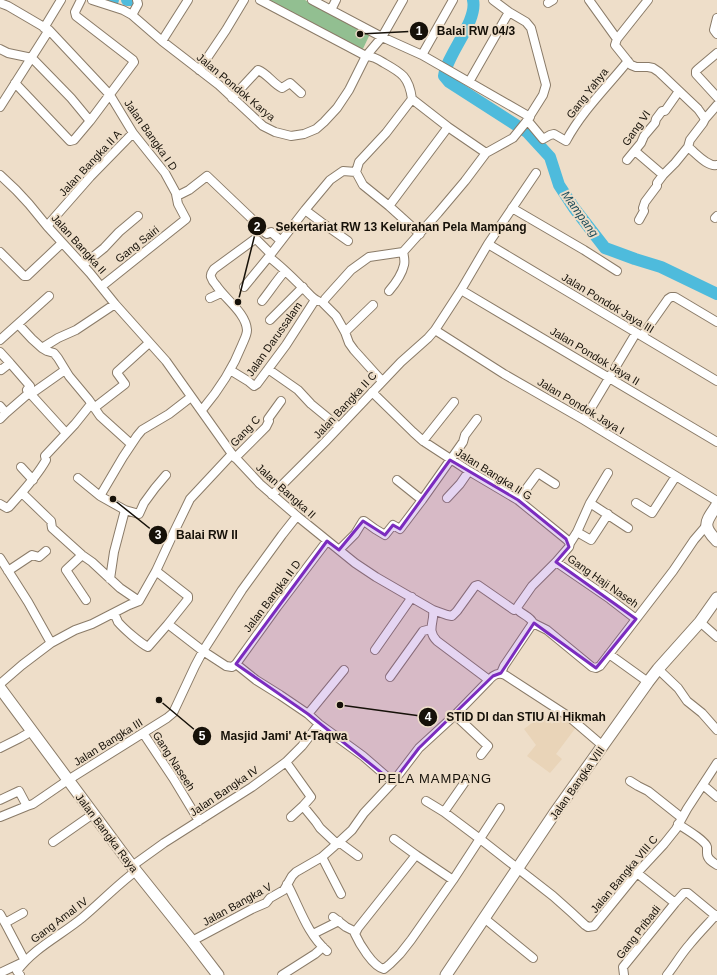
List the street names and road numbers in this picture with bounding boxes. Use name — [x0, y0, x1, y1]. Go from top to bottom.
street label: Jalan Pondok Karya — [194, 51, 278, 124]
street label: Gang Yahya — [564, 65, 611, 120]
street label: Jalan Bangka I D — [122, 97, 180, 173]
street label: Gang VI — [620, 108, 652, 148]
street label: Jalan Bangka II A — [56, 127, 124, 198]
street label: Jalan Bangka II — [49, 212, 109, 276]
street label: Gang Sairi — [113, 223, 161, 265]
street label: Jalan Pondok Jaya III — [560, 271, 656, 335]
street label: Jalan Darussalam — [244, 299, 304, 379]
street label: Jalan Pondok Jaya II — [548, 325, 642, 387]
street label: Jalan Bangka II C — [311, 369, 379, 441]
street label: Jalan Pondok Jaya I — [535, 375, 627, 437]
street label: Gang C — [228, 413, 262, 449]
street label: Jalan Bangka II G — [454, 446, 534, 502]
street label: Jalan Bangka II — [254, 461, 318, 521]
street label: Gang Haji Naseh — [565, 552, 641, 610]
street label: Jalan Bangka II D — [241, 558, 303, 634]
street label: Jalan Bangka III — [71, 716, 145, 768]
street label: Gang Naseeh — [150, 729, 198, 793]
street label: Jalan Bangka VIII — [547, 744, 607, 822]
street label: Jalan Bangka IV — [187, 763, 261, 818]
street label: Jalan Bangka Raya — [73, 791, 141, 875]
street label: Jalan Bangka VIII C — [588, 833, 660, 915]
street label: Jalan Bangka V — [200, 880, 274, 928]
street label: Gang Amal IV — [28, 894, 90, 945]
street label: Gang Pribadi — [614, 903, 662, 961]

